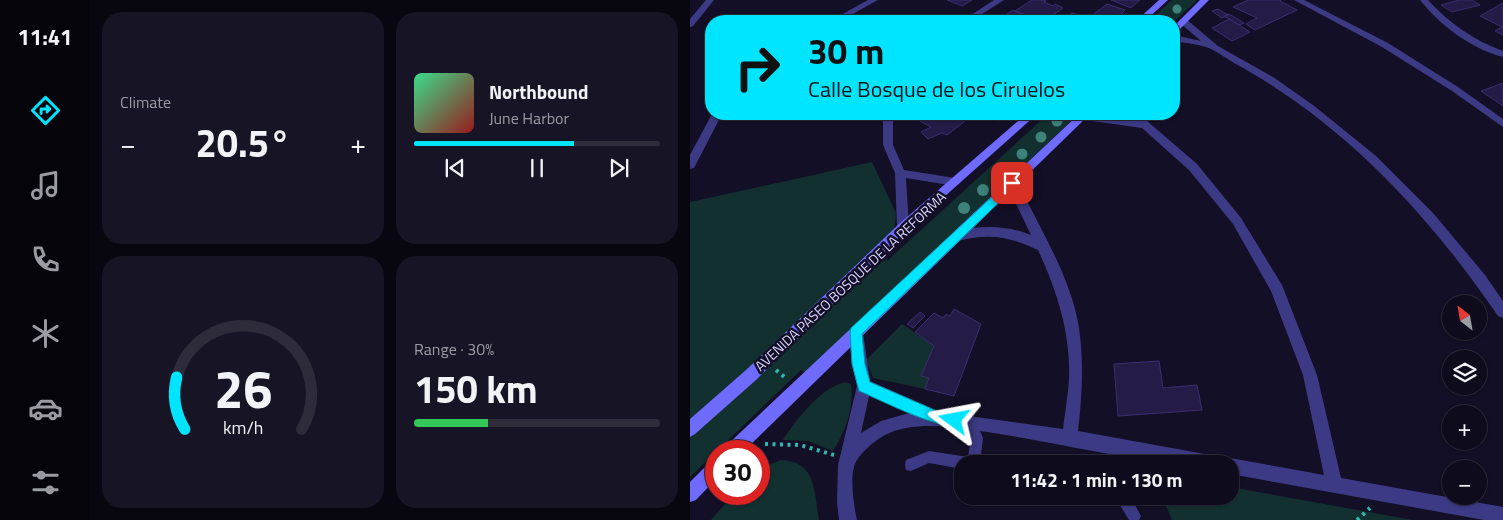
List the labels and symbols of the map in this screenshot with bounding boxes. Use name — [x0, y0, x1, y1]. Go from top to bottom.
pin — [991, 162, 1033, 204]
street label: AVENIDA PASEO BOSQUE DE LA REFORMA — [750, 186, 951, 376]
north arrow — [1442, 295, 1488, 340]
position arrow — [927, 393, 979, 445]
speed limit sign: 30 — [705, 440, 770, 505]

